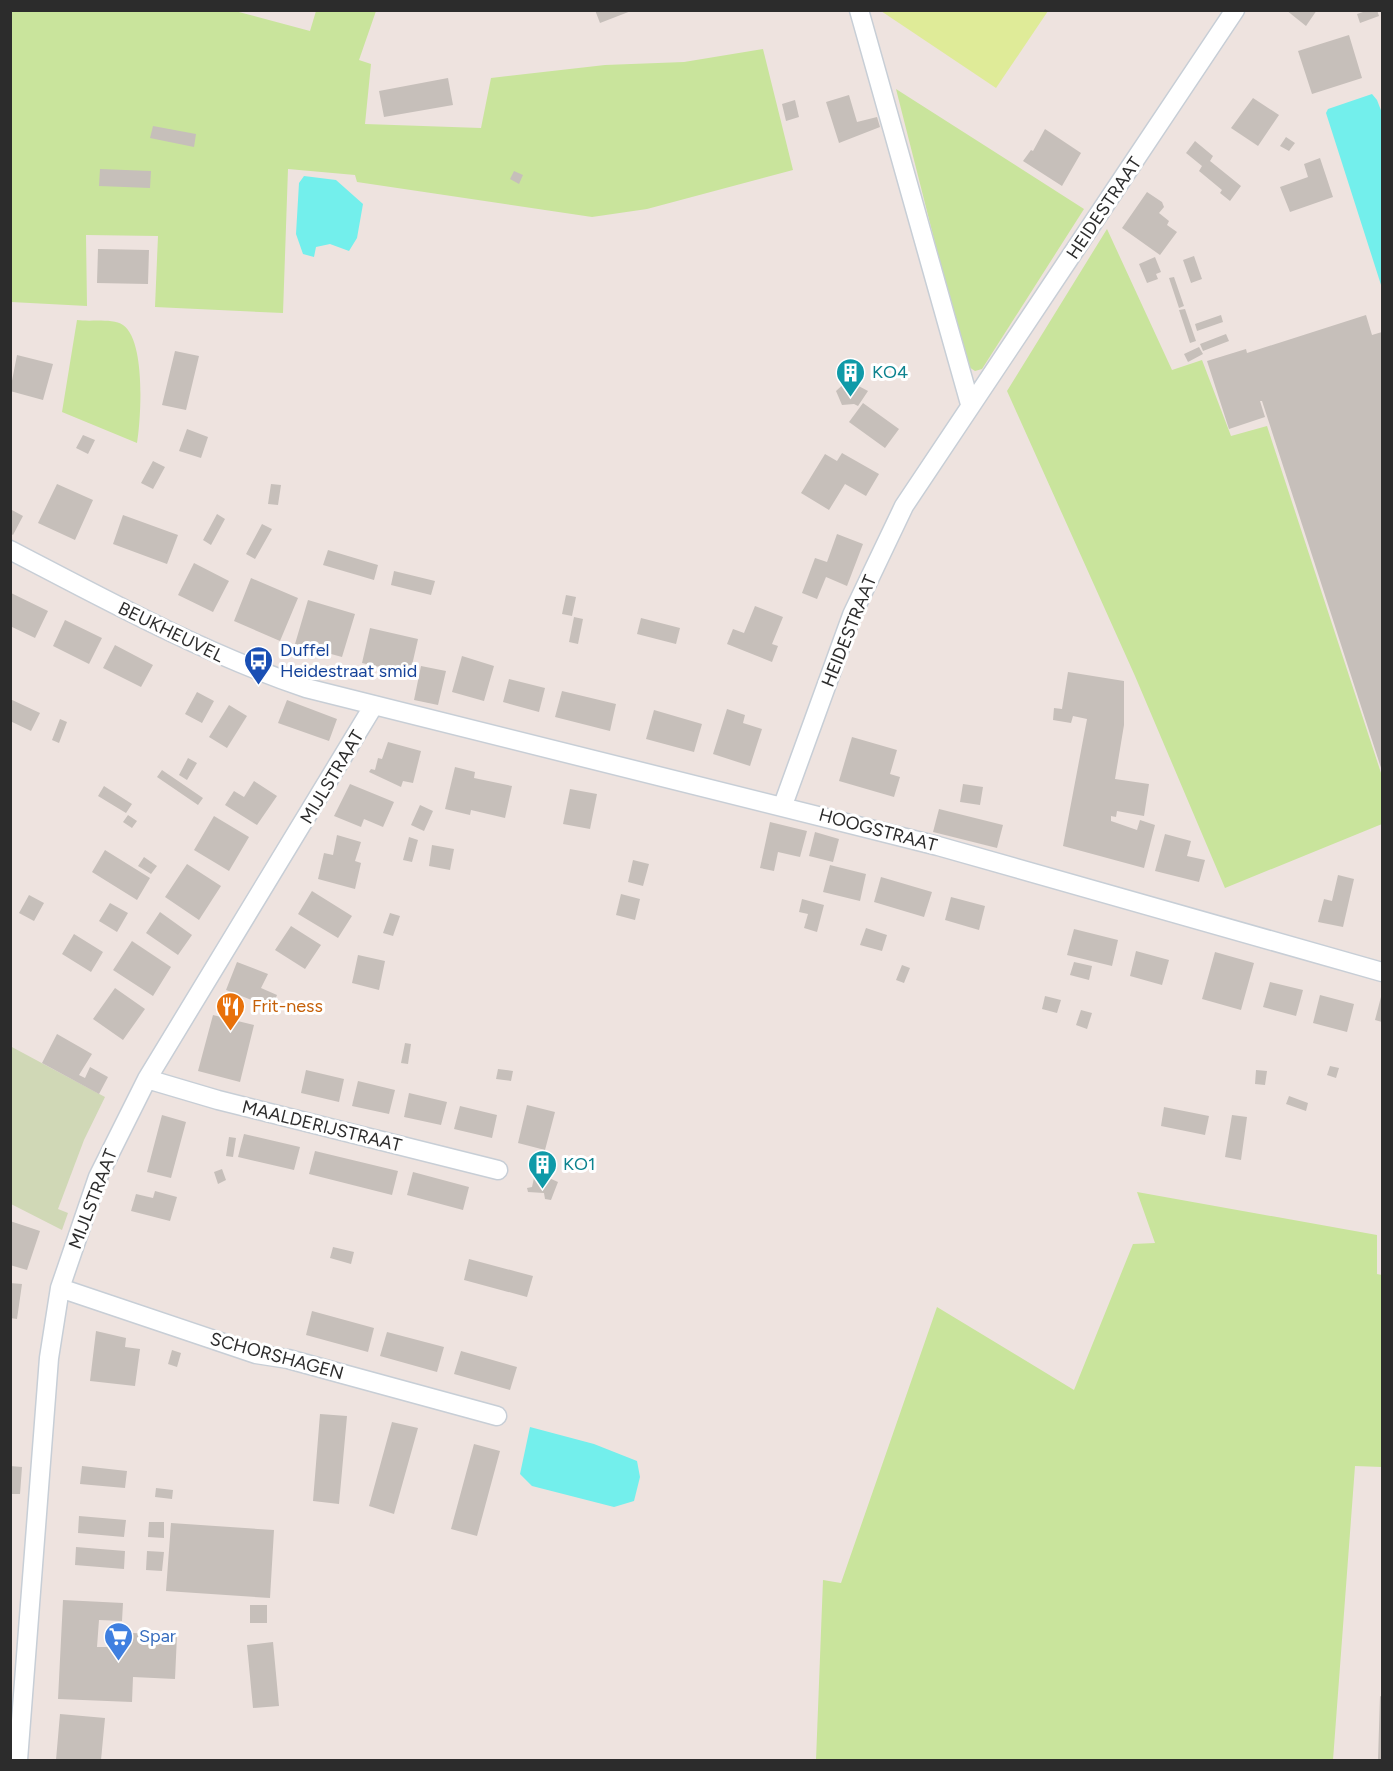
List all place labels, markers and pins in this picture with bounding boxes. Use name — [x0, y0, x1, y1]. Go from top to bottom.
building icon: KO4 — [835, 356, 867, 398]
place label: KO4 — [872, 361, 908, 383]
place label: Duffel Heidestraat smid — [280, 639, 417, 682]
bus stop icon: Duffel Heidestraat smid — [243, 644, 275, 686]
restaurant icon: Frit-ness — [215, 990, 247, 1032]
place label: Frit-ness — [252, 995, 323, 1017]
building icon: KO1 — [526, 1148, 558, 1190]
place label: KO1 — [563, 1153, 595, 1175]
supermarket icon: Spar — [102, 1620, 134, 1662]
place label: Spar — [139, 1625, 176, 1647]

